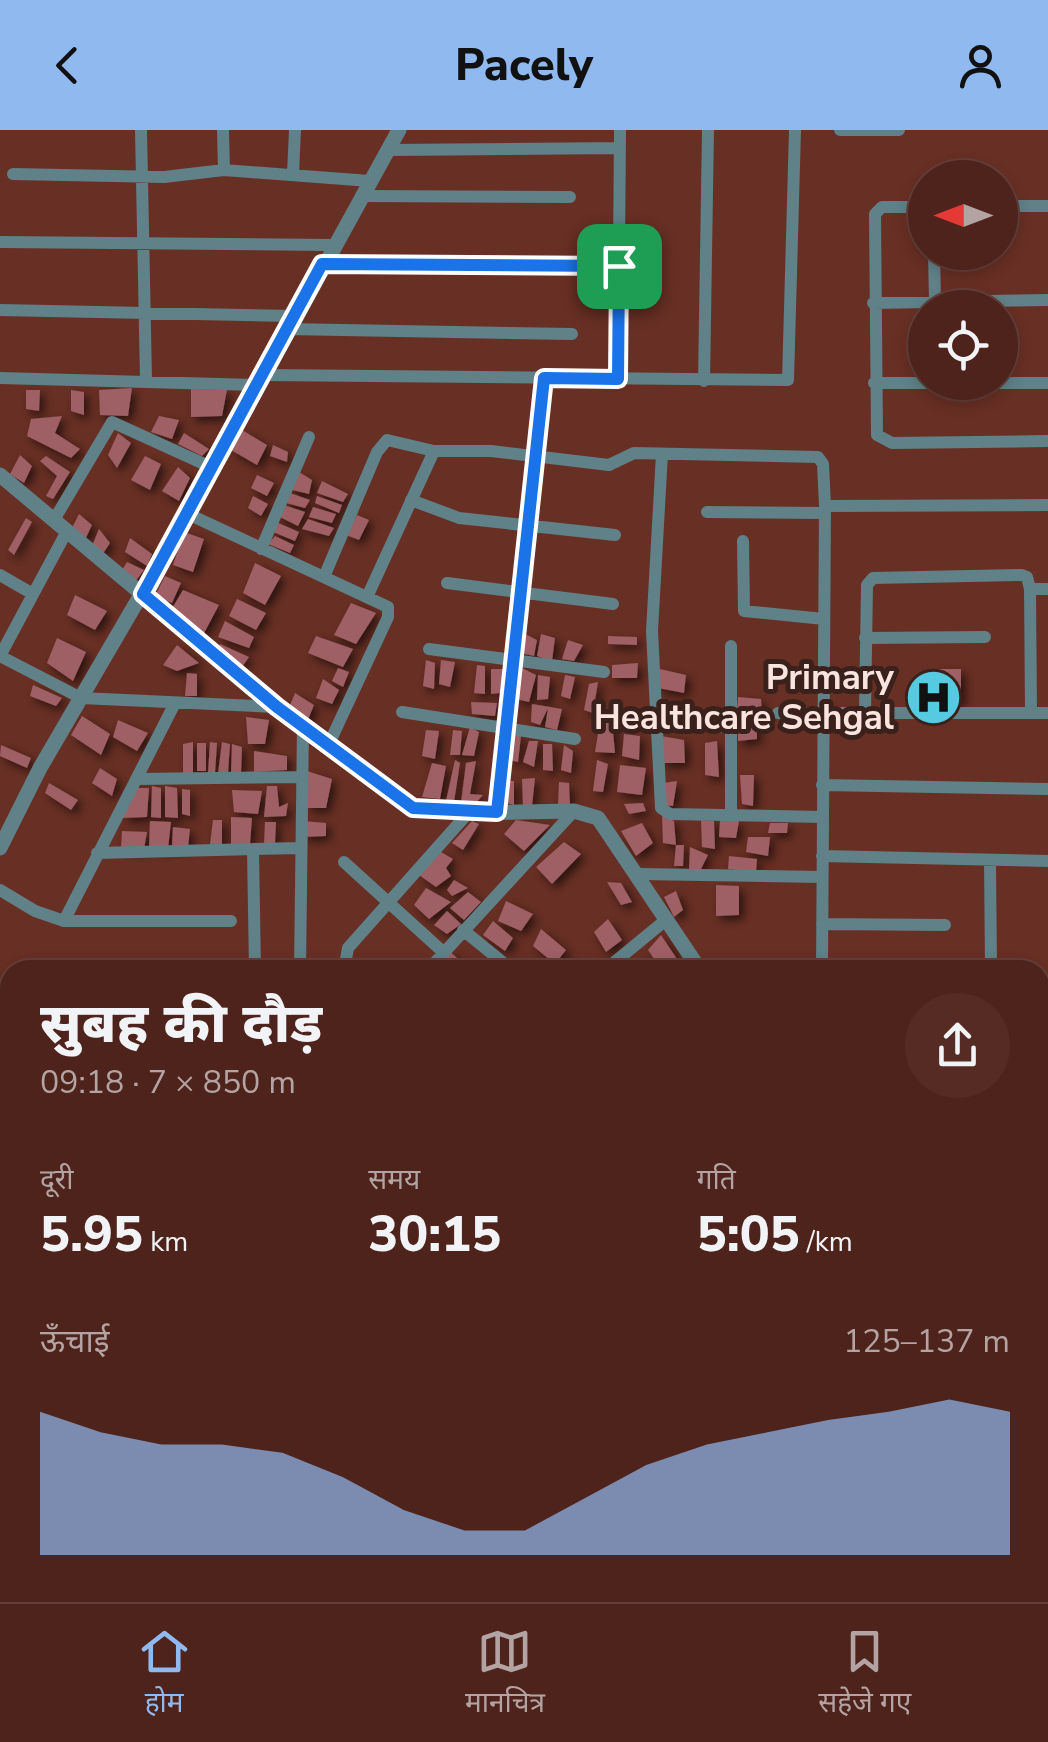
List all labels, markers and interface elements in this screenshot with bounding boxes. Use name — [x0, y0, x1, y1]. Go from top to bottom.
text: Pacely — [455, 35, 593, 96]
icon: back — [40, 38, 95, 93]
icon: person — [953, 38, 1008, 93]
north arrow — [908, 160, 1018, 270]
map controls — [908, 160, 1018, 400]
pin — [577, 224, 662, 309]
icon: arrive — [592, 239, 647, 294]
button: locate — [908, 290, 1018, 400]
place label: Primary Healthcare Sehgal — [594, 654, 895, 741]
hospital icon: Primary Healthcare Sehgal — [903, 667, 963, 727]
text: सुबह की दौड़ — [40, 986, 322, 1061]
button: share — [905, 993, 1010, 1098]
text: 09:18 · 7 × 850 m — [40, 1061, 296, 1104]
text: दूरी — [40, 1161, 74, 1199]
text: समय — [368, 1161, 420, 1199]
text: गति — [697, 1161, 736, 1199]
text: 5.95 — [40, 1200, 143, 1269]
text: 30:15 — [368, 1200, 501, 1269]
text: 5:05 — [697, 1200, 800, 1269]
text: km — [143, 1223, 188, 1261]
text: /km — [800, 1223, 853, 1261]
text: ऊँचाई — [40, 1320, 109, 1363]
text: 125–137 m — [843, 1320, 1010, 1363]
tab: होम — [137, 1624, 192, 1723]
tab: मानचित्र — [465, 1624, 545, 1723]
tab: सहेजे गए — [818, 1624, 911, 1723]

